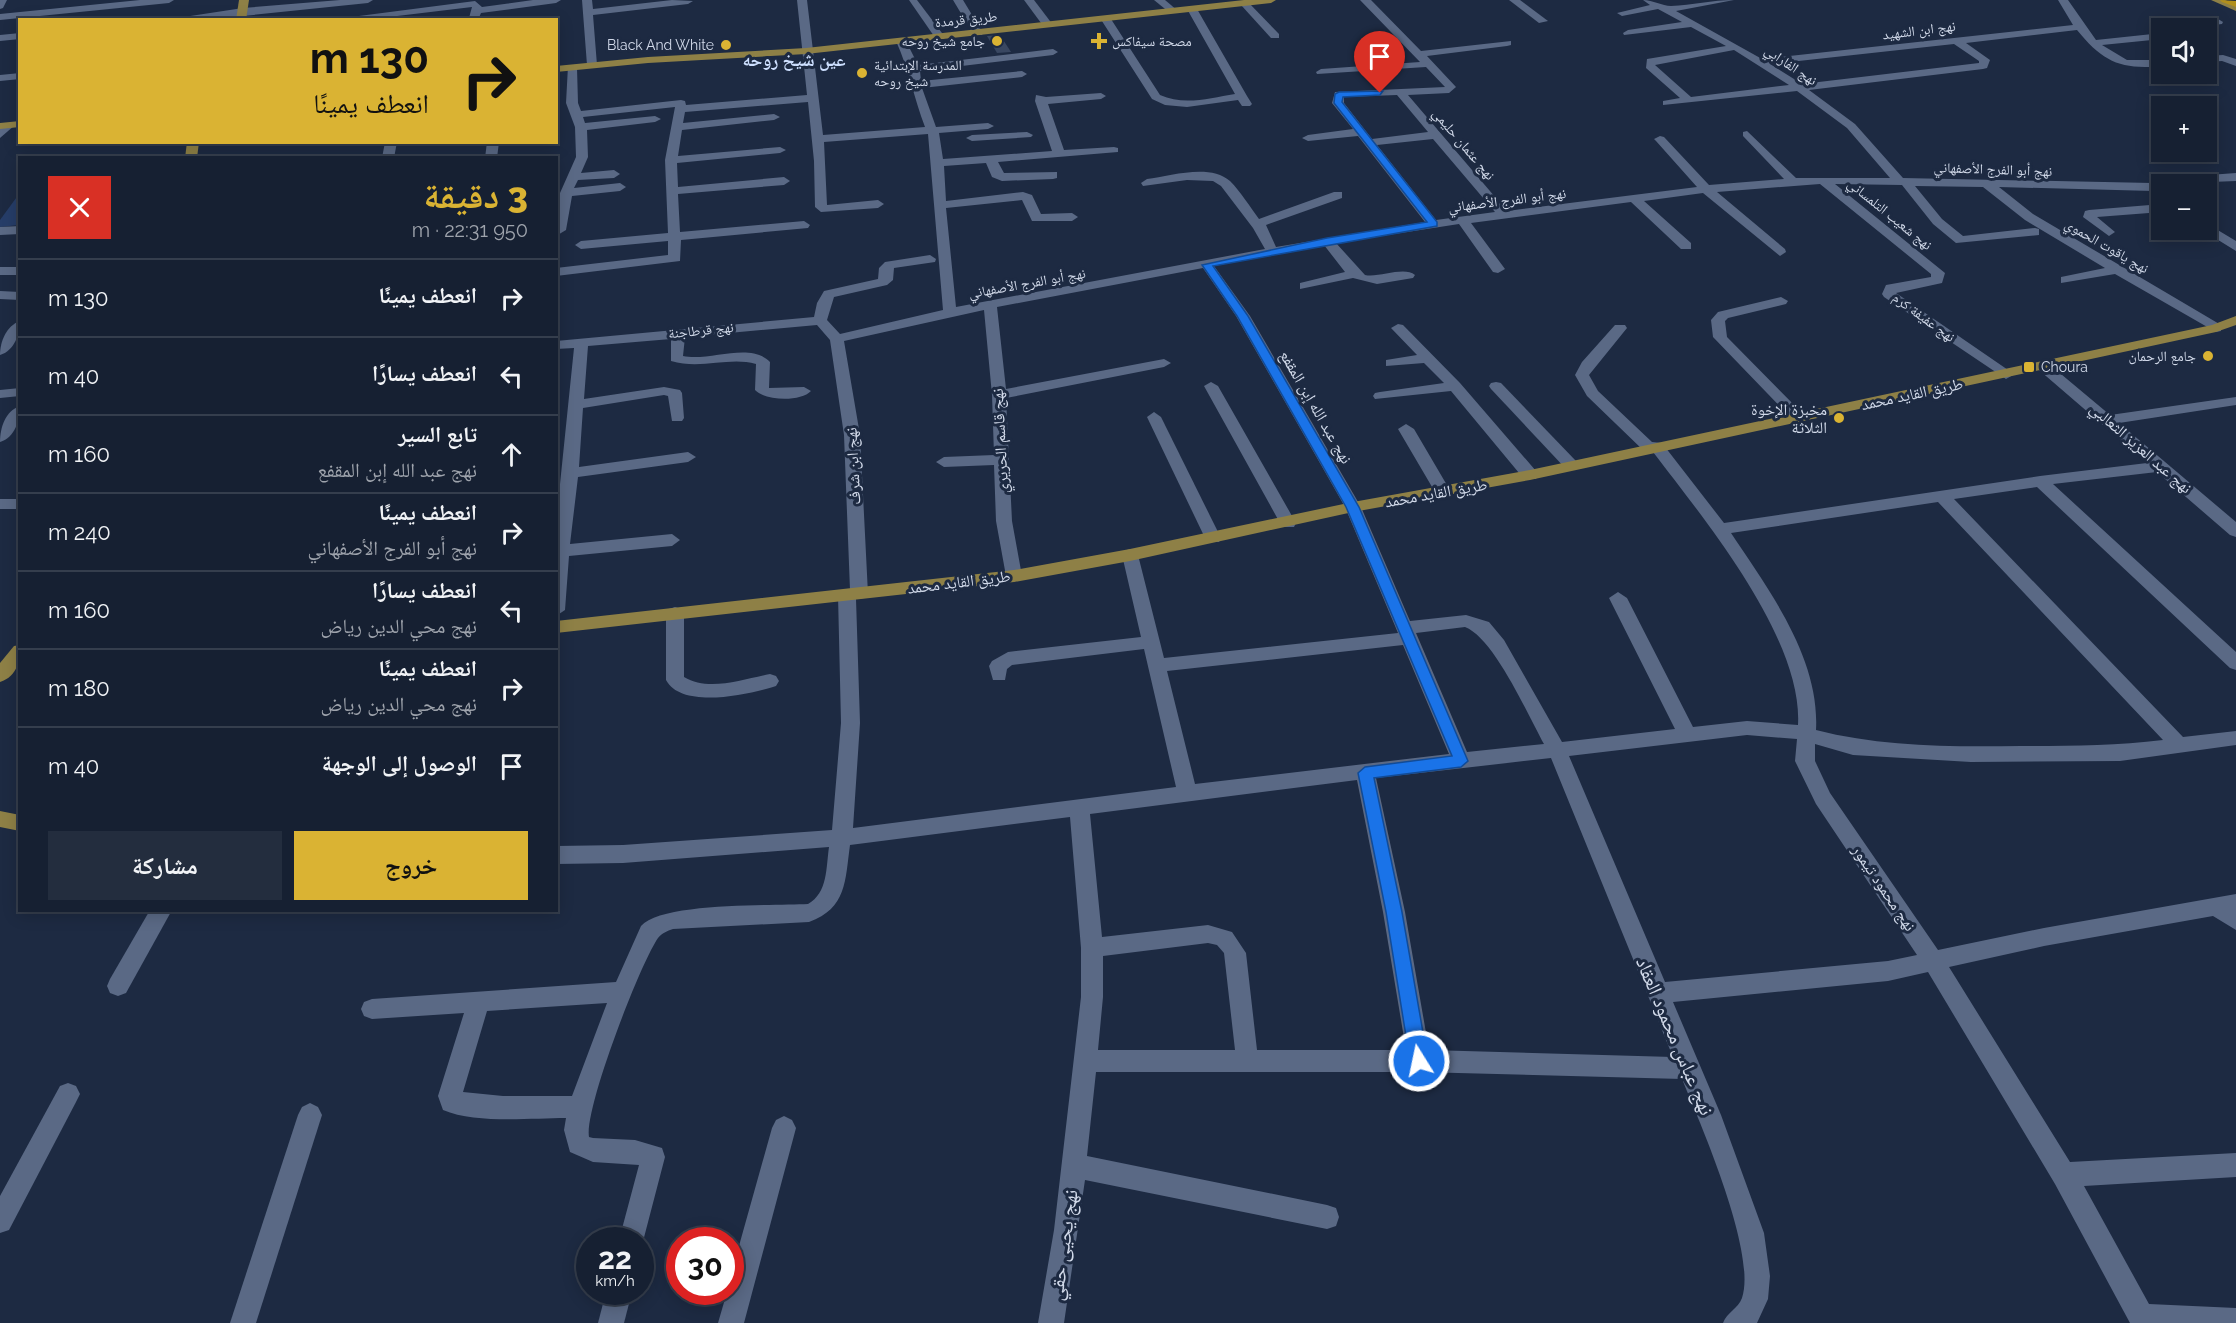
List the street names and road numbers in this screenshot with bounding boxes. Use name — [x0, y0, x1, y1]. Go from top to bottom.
street label: طريق قرمدة — [934, 8, 998, 32]
street label: نهج ابن الشهيد — [1881, 18, 1957, 44]
street label: نهج الفارابي — [1760, 42, 1820, 91]
street label: نهج عثمان حليمي — [1427, 105, 1499, 185]
street label: نهج أبو الفرج الأصفهاني — [1933, 159, 2053, 183]
street label: نهج شعيب التلمساني — [1842, 175, 1936, 256]
street label: نهج أبو الفرج الأصفهاني — [1447, 185, 1567, 219]
street label: نهج ياقوت الحموي — [2061, 216, 2152, 280]
street label: نهج أبو الفرج الأصفهاني — [967, 265, 1088, 305]
street label: نهج عفيفة كرم — [1888, 289, 1958, 347]
street label: نهج قرطاجنة — [667, 319, 735, 343]
street label: نهج عبد الله إبن المقفع — [1275, 347, 1356, 467]
street label: طريق القايد محمد — [1859, 374, 1965, 415]
street label: نهج قاسم الحريري — [988, 388, 1015, 494]
street label: نهج عبد العزيز الثعالبي — [2084, 399, 2196, 500]
street label: نهج ابن شرف — [841, 427, 866, 505]
street label: طريق القايد محمد — [1383, 475, 1489, 512]
street label: طريق القايد محمد — [906, 566, 1012, 599]
street label: نهج محمود تيمور — [1847, 841, 1920, 935]
street label: نهج عباس محمود العقاد — [1630, 953, 1719, 1119]
street label: نهج يحيى حقي — [1043, 1188, 1087, 1303]

